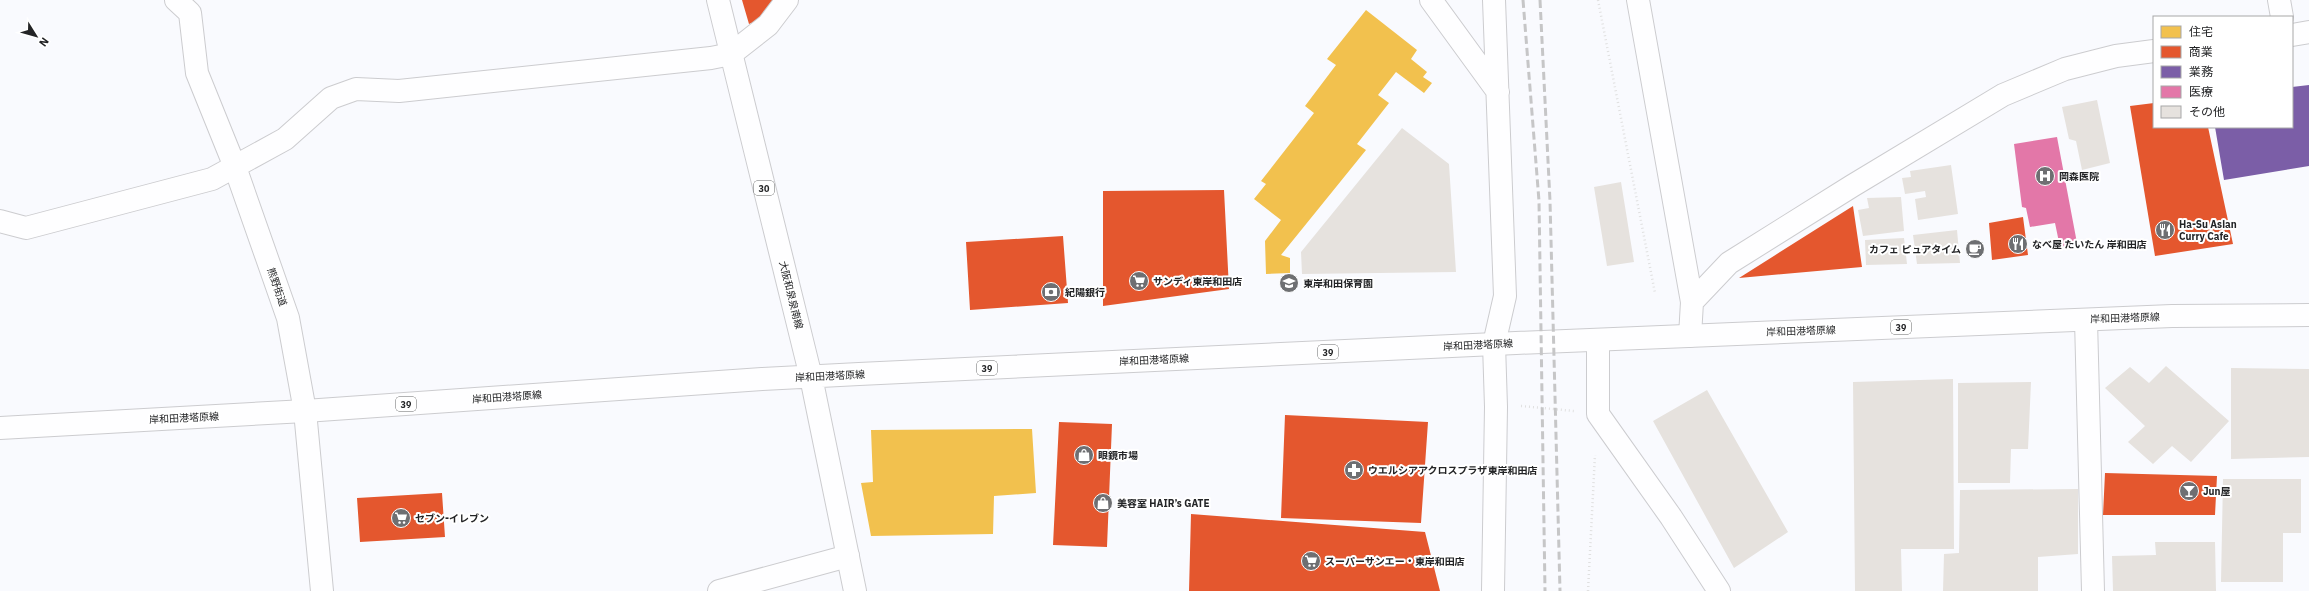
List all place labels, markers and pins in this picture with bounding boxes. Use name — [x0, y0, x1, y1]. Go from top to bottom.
hospital icon: 岡森医院 — [2034, 165, 2056, 187]
place label: 岡森医院 — [2059, 170, 2099, 183]
place label: Ha-Su Asian Curry Cafe — [2179, 218, 2237, 243]
restaurant icon: Ha-Su Asian Curry Cafe — [2154, 219, 2176, 241]
restaurant icon: なべ屋 たいたん 岸和田店 — [2007, 233, 2029, 255]
cafe icon: カフェ ピュアタイム — [1964, 238, 1986, 260]
place label: なべ屋 たいたん 岸和田店 — [2032, 238, 2147, 251]
place label: カフェ ピュアタイム — [1869, 243, 1961, 256]
supermarket icon: サンディ東岸和田店 — [1128, 270, 1150, 292]
school or university icon: 東岸和田保育園 — [1278, 272, 1300, 294]
place label: サンディ東岸和田店 — [1153, 275, 1242, 288]
place label: 東岸和田保育園 — [1303, 277, 1373, 290]
bank icon: 紀陽銀行 — [1040, 281, 1062, 303]
place label: 紀陽銀行 — [1065, 286, 1105, 299]
shop icon: 眼鏡市場 — [1073, 444, 1095, 466]
place label: 眼鏡市場 — [1098, 449, 1138, 462]
pharmacy icon: ウエルシアアクロスプラザ東岸和田店 — [1343, 459, 1365, 481]
place label: ウエルシアアクロスプラザ東岸和田店 — [1368, 464, 1538, 477]
bar icon: Jun屋 — [2178, 480, 2200, 502]
place label: Jun屋 — [2203, 485, 2231, 498]
shop icon: 美容室 HAIR’s GATE — [1092, 492, 1114, 514]
place label: 美容室 HAIR’s GATE — [1117, 497, 1210, 510]
supermarket icon: セブン-イレブン — [390, 507, 412, 529]
place label: セブン-イレブン — [415, 512, 489, 525]
supermarket icon: スーパーサンエー・東岸和田店 — [1300, 550, 1322, 572]
place label: スーパーサンエー・東岸和田店 — [1325, 555, 1465, 568]

